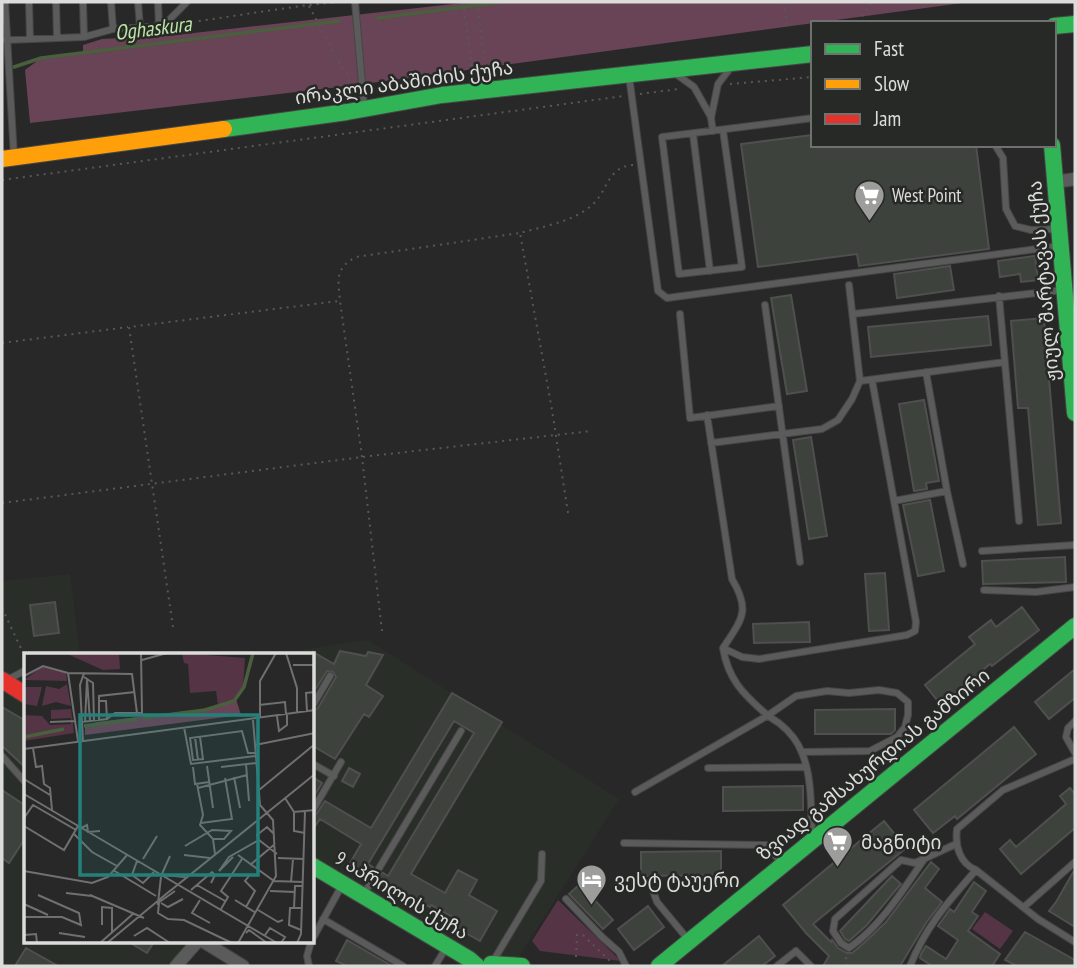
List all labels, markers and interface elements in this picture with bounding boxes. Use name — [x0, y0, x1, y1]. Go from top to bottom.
water label: Oghaskura — [113, 10, 194, 46]
legend — [811, 21, 1056, 147]
text: Fast — [874, 35, 904, 62]
street label: ირაკლი აბაშიძის ქუჩა — [293, 55, 515, 110]
text: Slow — [874, 70, 910, 97]
text: Jam — [873, 105, 901, 132]
supermarket icon: West Point — [852, 178, 886, 222]
street label: ჟიულ შარტავას ქუჩა — [1022, 180, 1065, 382]
place label: West Point — [892, 183, 962, 207]
inset map — [24, 653, 315, 944]
street label: ზვიად გამსახურდიას გამზირი — [752, 663, 995, 866]
supermarket icon: მაგნიტი — [821, 825, 855, 869]
place label: მაგნიტი — [861, 830, 941, 854]
street label: 9 აპრილის ქუჩა — [330, 846, 473, 945]
hotel icon: ვესტ ტაუერი — [574, 863, 608, 907]
place label: ვესტ ტაუერი — [614, 868, 740, 892]

